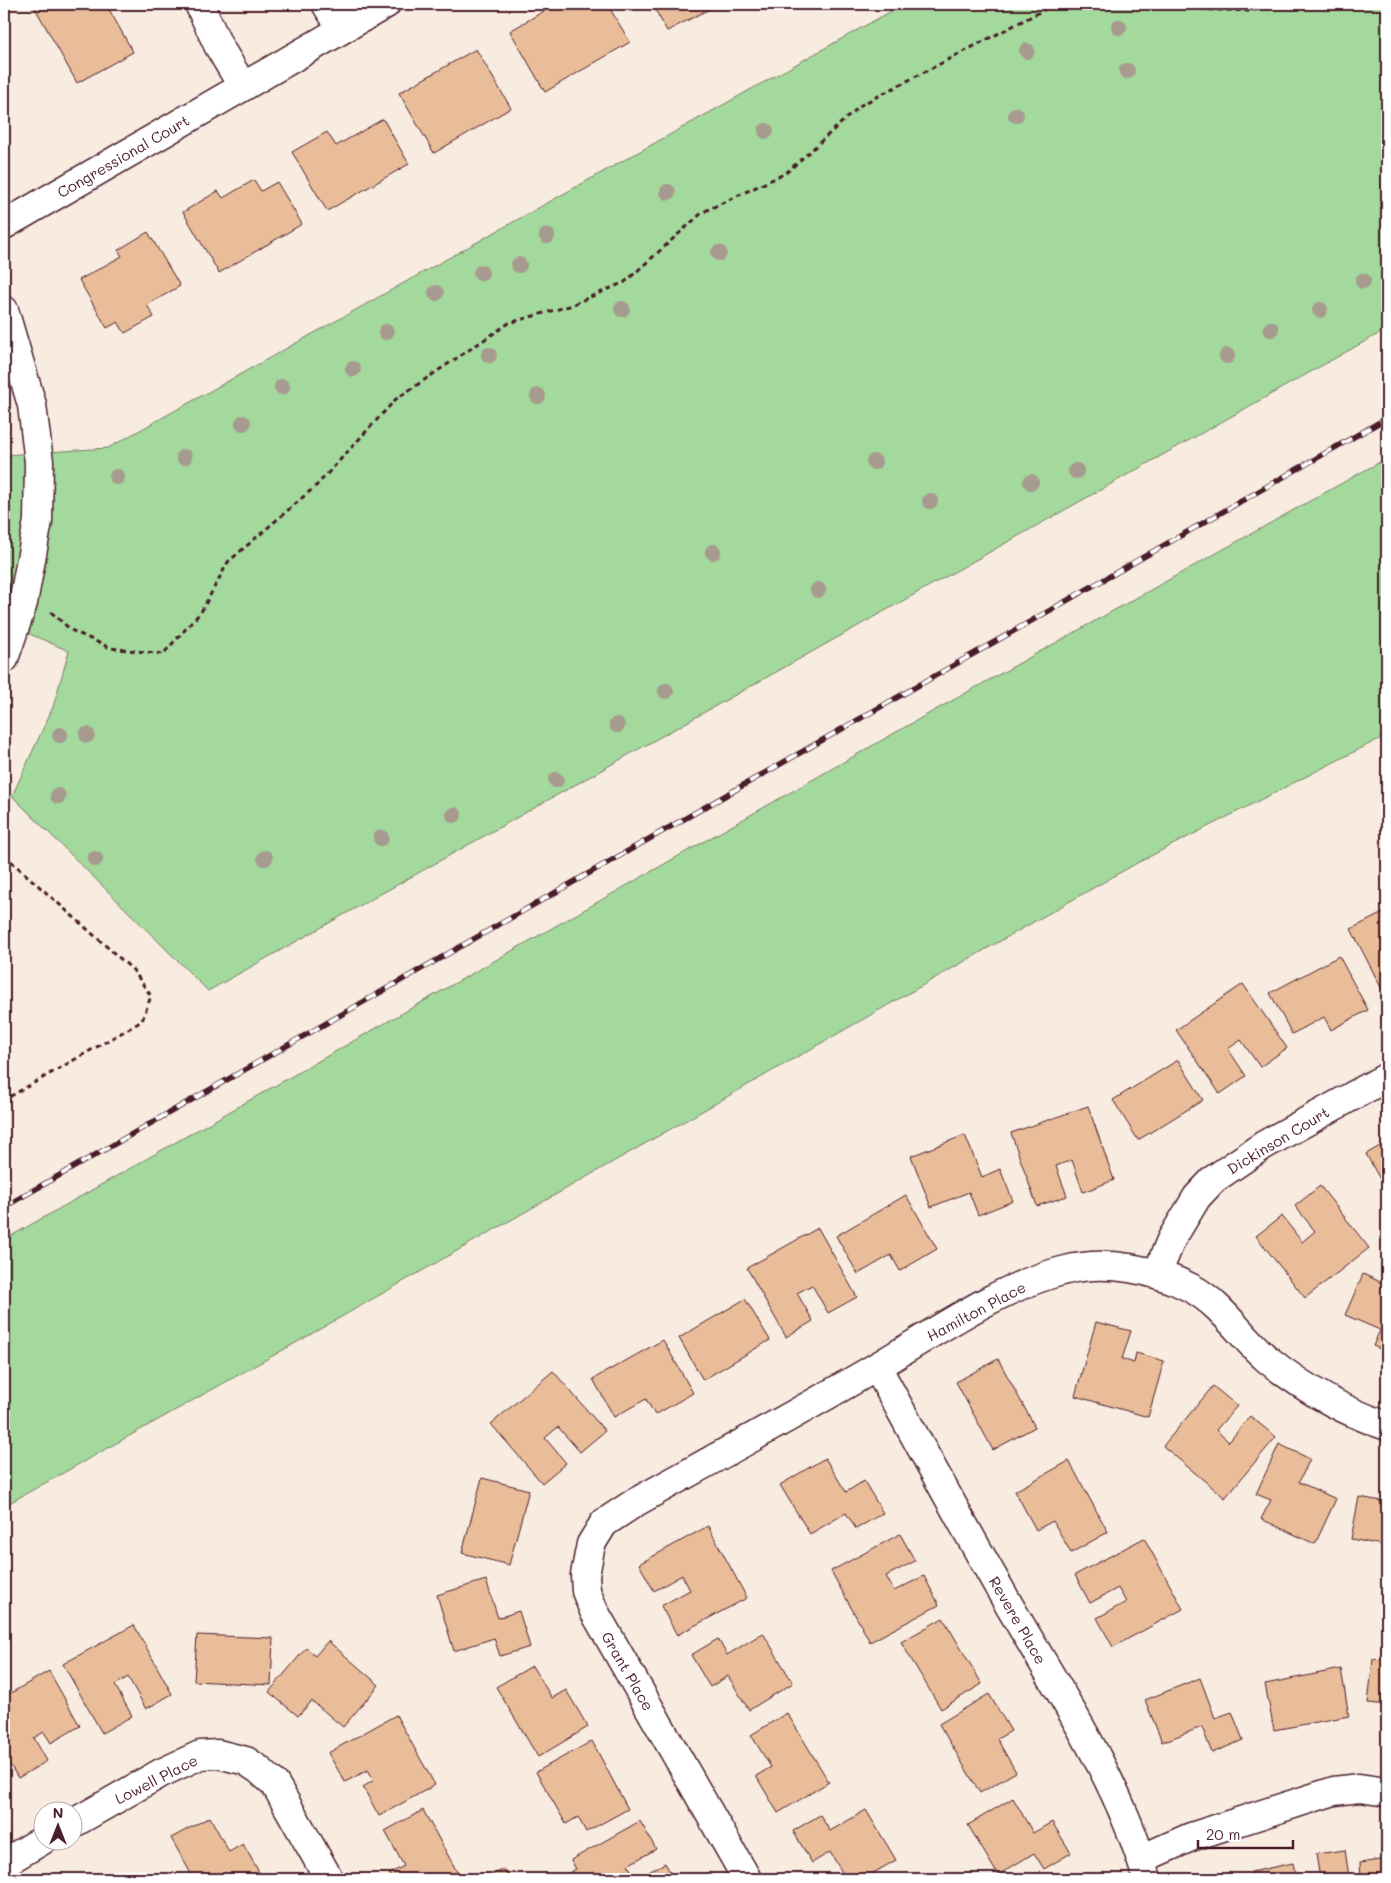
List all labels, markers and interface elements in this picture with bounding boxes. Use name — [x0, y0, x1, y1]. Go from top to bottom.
street label: Congressional Court — [53, 110, 193, 202]
street label: Dickinson Court — [1223, 1102, 1333, 1178]
street label: Hamilton Place — [923, 1277, 1029, 1345]
street label: Revere Place — [985, 1573, 1051, 1667]
street label: Grant Place — [597, 1628, 659, 1714]
street label: Lowell Place — [111, 1750, 201, 1808]
north arrow — [32, 1800, 82, 1850]
text: N — [53, 1803, 63, 1822]
scale bar — [1198, 1818, 1294, 1850]
text: 20 m — [1206, 1824, 1240, 1844]

